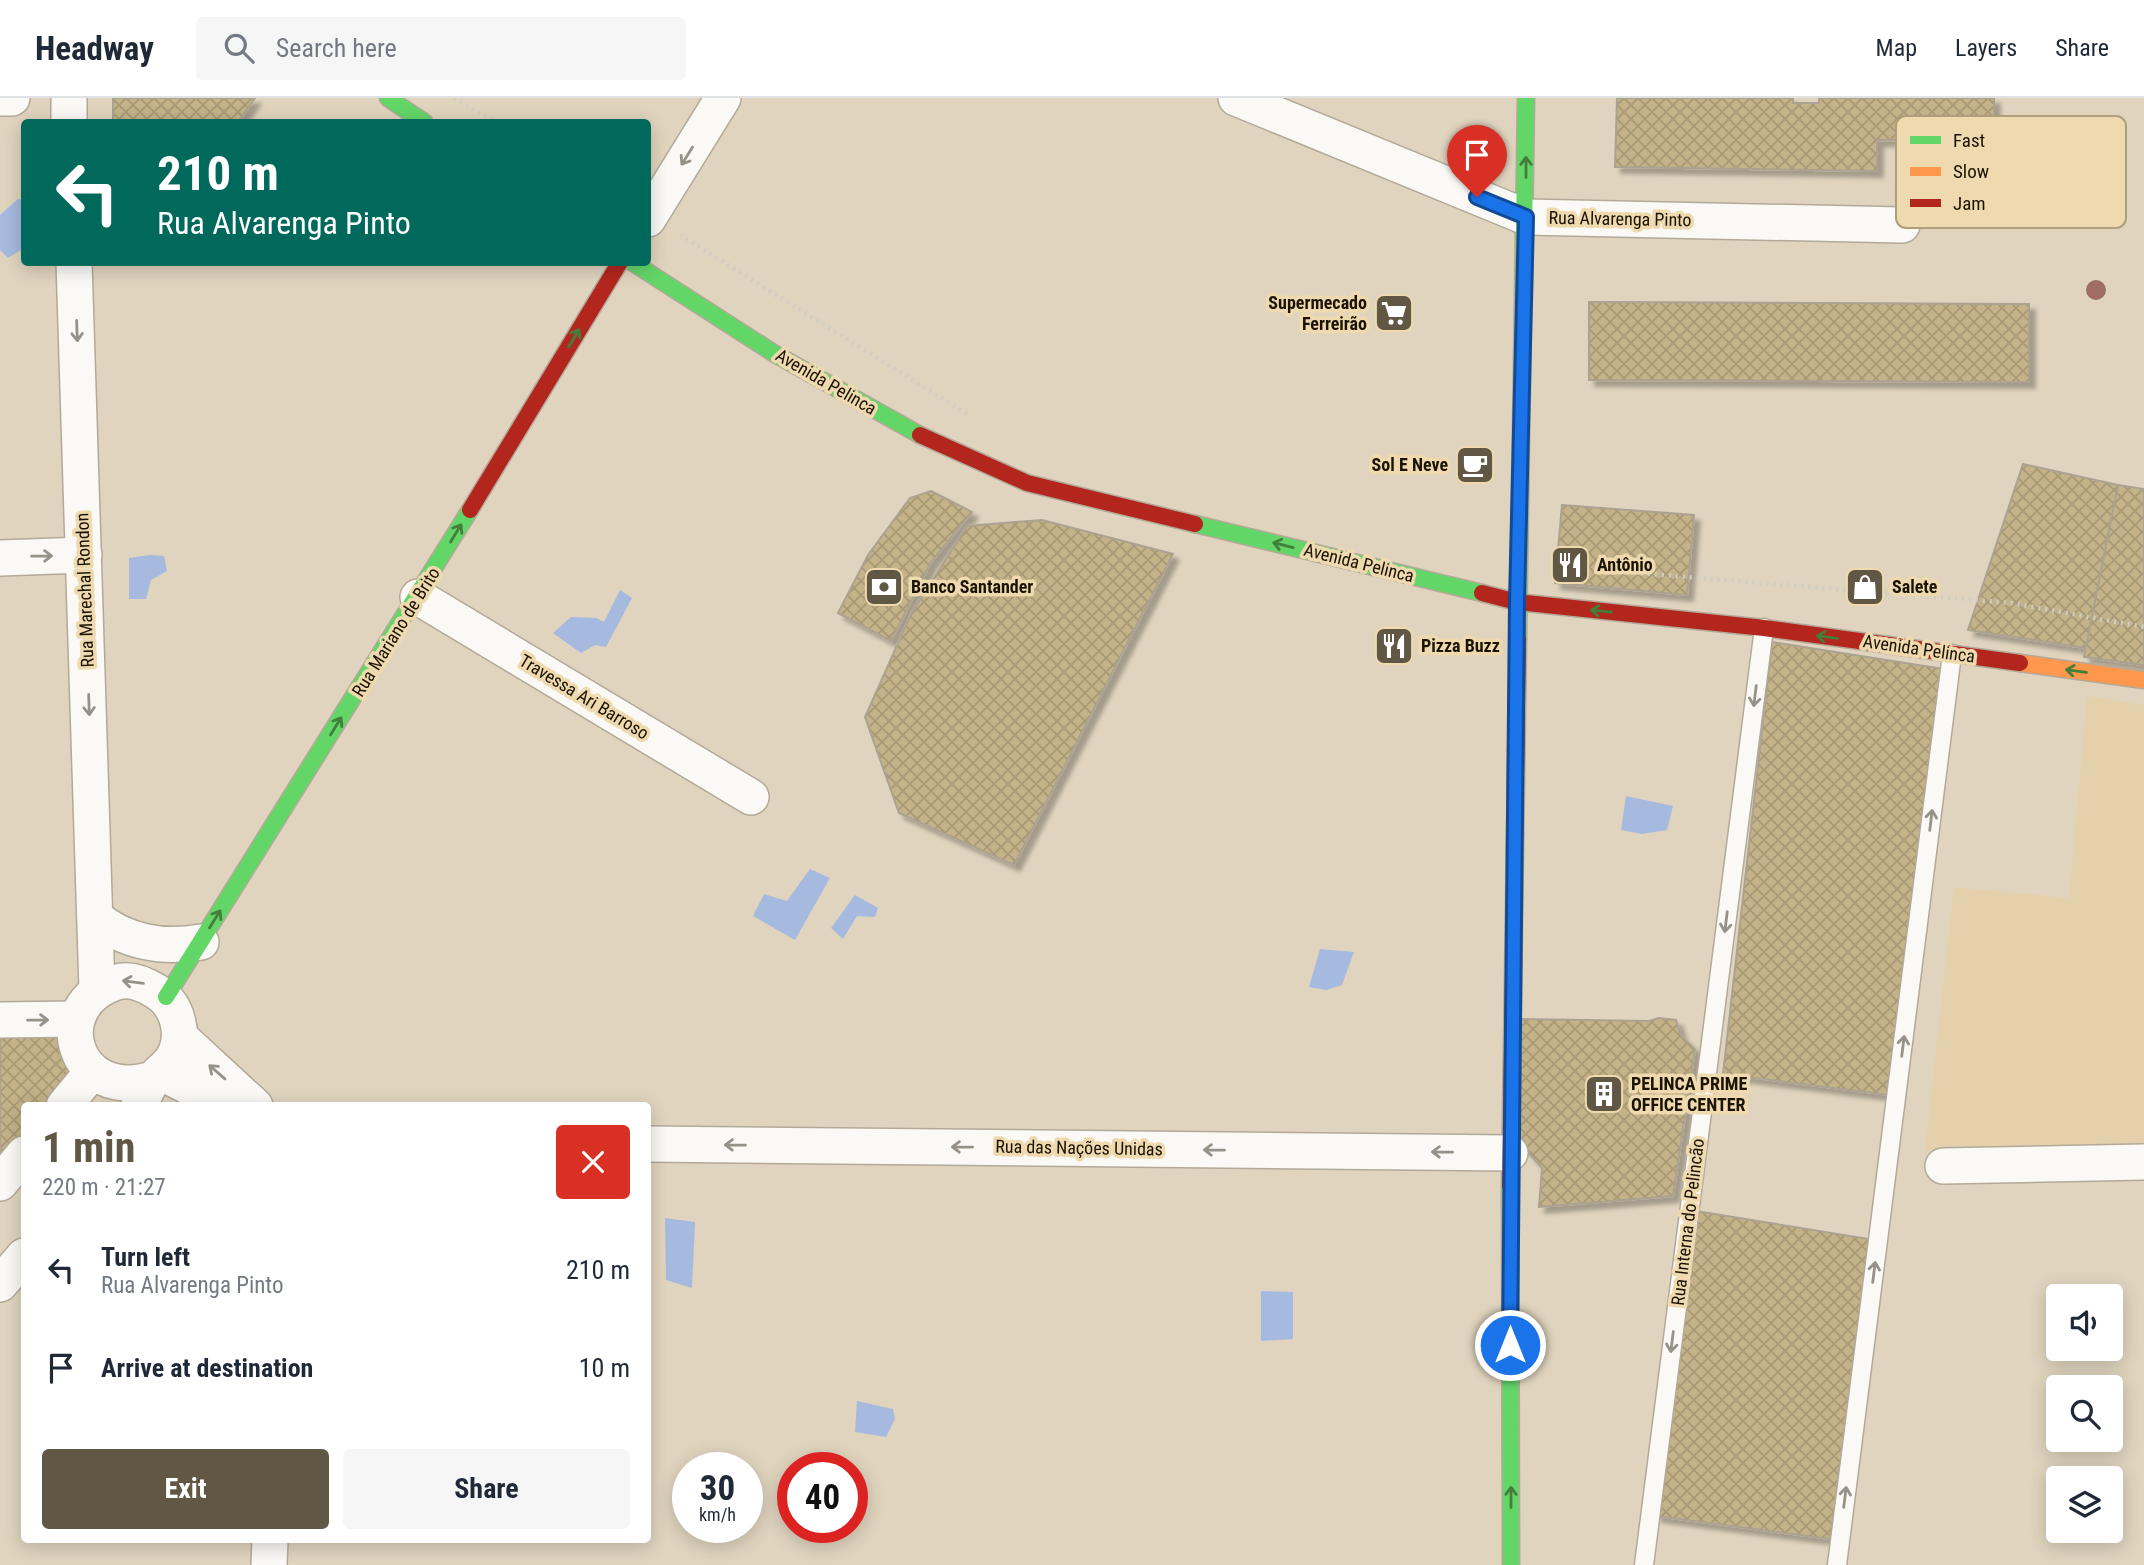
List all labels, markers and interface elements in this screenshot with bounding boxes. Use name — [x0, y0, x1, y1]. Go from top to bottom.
search box — [196, 17, 686, 80]
text: Headway — [35, 29, 154, 68]
icon: search — [220, 29, 258, 67]
text: Search here — [276, 33, 397, 63]
text: Map — [1876, 34, 1917, 62]
text: Layers — [1955, 34, 2017, 62]
text: Share — [2055, 34, 2109, 62]
legend — [1896, 116, 2126, 228]
pin — [1447, 125, 1507, 197]
text: Fast — [1953, 129, 1985, 152]
icon: arrive — [1458, 136, 1496, 174]
text: 210 m — [157, 145, 279, 202]
one-way arrow — [679, 145, 693, 165]
icon: left — [42, 147, 133, 238]
one-way arrow — [1519, 156, 1533, 179]
text: Slow — [1953, 160, 1989, 183]
text: Jam — [1953, 192, 1986, 215]
text: Rua Alvarenga Pinto — [157, 204, 411, 242]
street label: Rua Alvarenga Pinto — [1548, 207, 1692, 230]
place label: Supermecado Ferreirão — [1268, 292, 1367, 334]
supermarket icon: Supermecado Ferreirão — [1373, 292, 1415, 334]
one-way arrow — [70, 319, 83, 342]
one-way arrow — [567, 329, 581, 349]
street label: Avenida Pelinca — [772, 344, 880, 419]
cafe icon: Sol E Neve — [1454, 444, 1496, 486]
place label: Sol E Neve — [1372, 454, 1448, 475]
street label: Rua Marechal Rondon — [71, 512, 98, 668]
one-way arrow — [450, 524, 464, 544]
one-way arrow — [1272, 538, 1294, 551]
street label: Avenida Pelinca — [1302, 539, 1416, 586]
restaurant icon: Antônio — [1549, 544, 1591, 586]
one-way arrow — [30, 550, 53, 563]
place label: Antônio — [1597, 554, 1653, 575]
street label: Rua Mariano de Brito — [347, 563, 444, 700]
bank icon: Banco Santander — [863, 566, 905, 608]
shop icon: Salete — [1844, 566, 1886, 608]
place label: Banco Santander — [911, 576, 1033, 597]
place label: Salete — [1892, 576, 1938, 597]
one-way arrow — [1590, 604, 1613, 617]
restaurant icon: Pizza Buzz — [1373, 625, 1415, 667]
one-way arrow — [1816, 630, 1839, 643]
street label: Avenida Pelinca — [1862, 630, 1976, 667]
place label: Pizza Buzz — [1421, 635, 1500, 656]
street label: Travessa Ari Barroso — [516, 650, 653, 743]
one-way arrow — [2066, 664, 2088, 677]
one-way arrow — [1748, 684, 1761, 707]
one-way arrow — [82, 693, 95, 716]
one-way arrow — [330, 717, 344, 737]
one-way arrow — [1925, 809, 1938, 832]
one-way arrow — [209, 909, 223, 929]
one-way arrow — [1720, 910, 1733, 933]
one-way arrow — [122, 976, 144, 989]
one-way arrow — [26, 1013, 49, 1026]
one-way arrow — [1896, 1035, 1909, 1058]
one-way arrow — [208, 1064, 226, 1080]
building icon: PELINCA PRIME OFFICE CENTER — [1583, 1073, 1625, 1115]
place label: PELINCA PRIME OFFICE CENTER — [1631, 1073, 1747, 1115]
text: 1 min — [42, 1123, 135, 1172]
button: close — [556, 1125, 630, 1199]
street label: Rua das Nações Unidas — [995, 1136, 1163, 1159]
street label: Rua Interna do Pelincão — [1667, 1137, 1708, 1307]
one-way arrow — [723, 1138, 746, 1151]
one-way arrow — [951, 1140, 974, 1154]
one-way arrow — [1203, 1143, 1226, 1157]
one-way arrow — [1430, 1145, 1453, 1159]
text: 220 m · 21:27 — [42, 1174, 166, 1201]
text: Turn left — [101, 1242, 190, 1272]
icon: left — [42, 1251, 80, 1289]
text: 210 m — [566, 1255, 630, 1285]
one-way arrow — [1867, 1261, 1880, 1283]
text: Rua Alvarenga Pinto — [101, 1272, 284, 1299]
map controls — [2046, 1284, 2123, 1543]
button: sound — [2046, 1284, 2123, 1361]
position arrow — [1473, 1308, 1547, 1382]
one-way arrow — [1666, 1330, 1679, 1353]
icon: arrive — [42, 1349, 80, 1387]
text: Arrive at destination — [101, 1353, 313, 1383]
text: 10 m — [579, 1353, 630, 1383]
button: search — [2046, 1375, 2123, 1452]
button: Exit — [42, 1449, 329, 1529]
button: Share — [343, 1449, 630, 1529]
speed limit sign: 40 — [777, 1452, 868, 1543]
button: layers — [2046, 1466, 2123, 1543]
text: 30 — [700, 1468, 735, 1509]
one-way arrow — [1504, 1486, 1518, 1509]
one-way arrow — [1839, 1486, 1852, 1509]
text: km/h — [699, 1504, 736, 1525]

